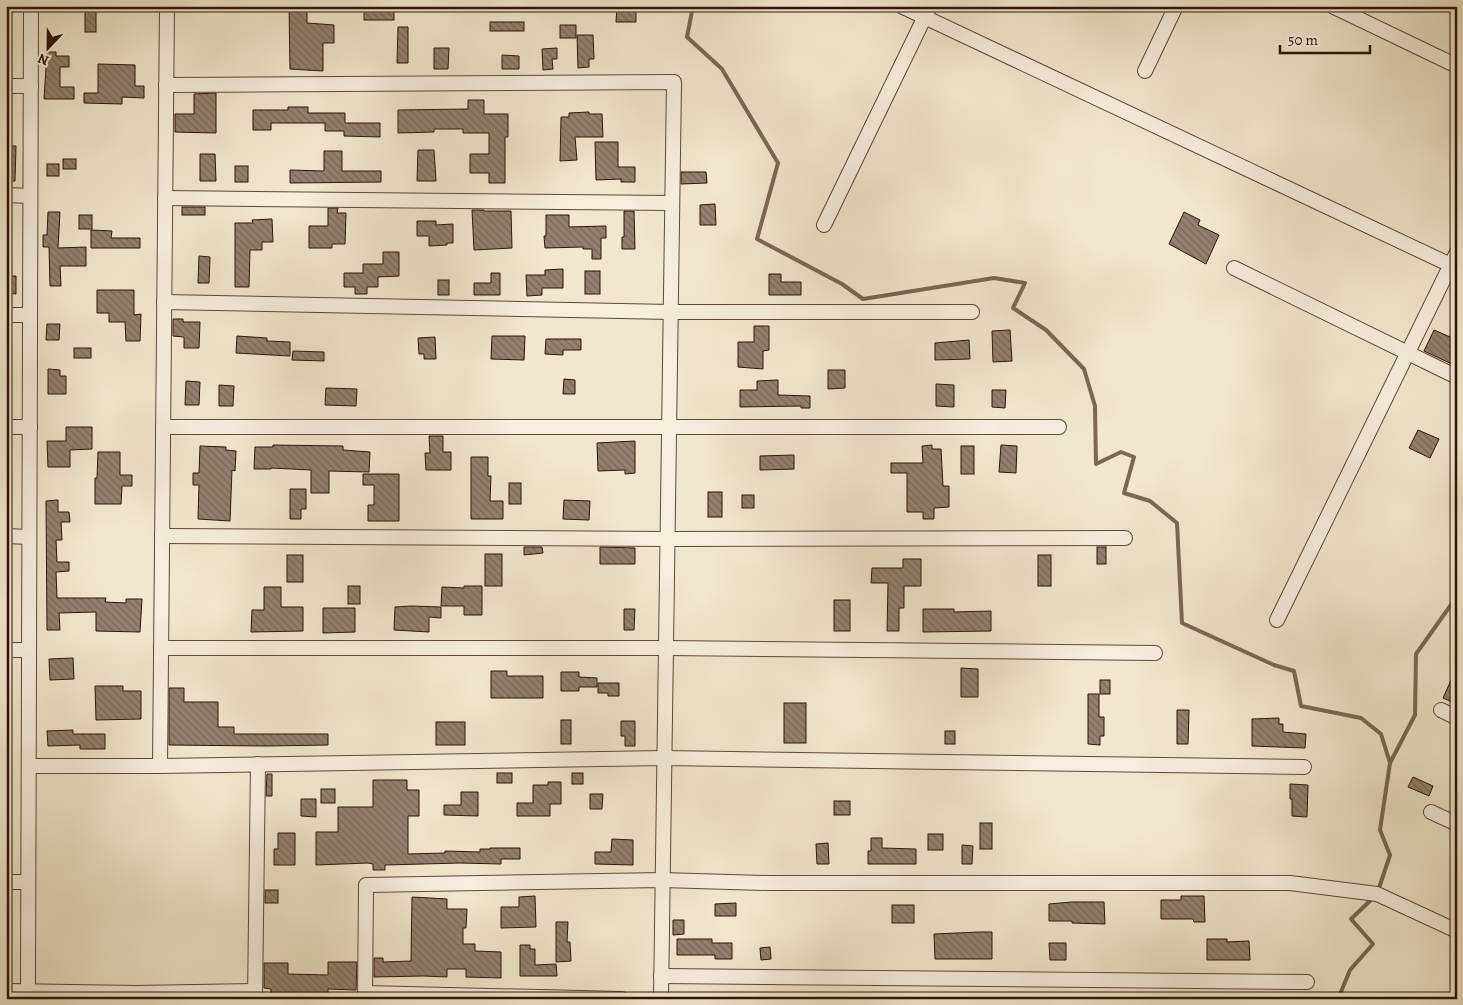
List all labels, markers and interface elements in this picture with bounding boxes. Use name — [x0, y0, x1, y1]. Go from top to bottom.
north arrow — [22, 22, 72, 72]
scale bar — [1280, 22, 1370, 54]
text: 50 m — [1288, 30, 1318, 50]
text: N — [35, 49, 52, 70]

